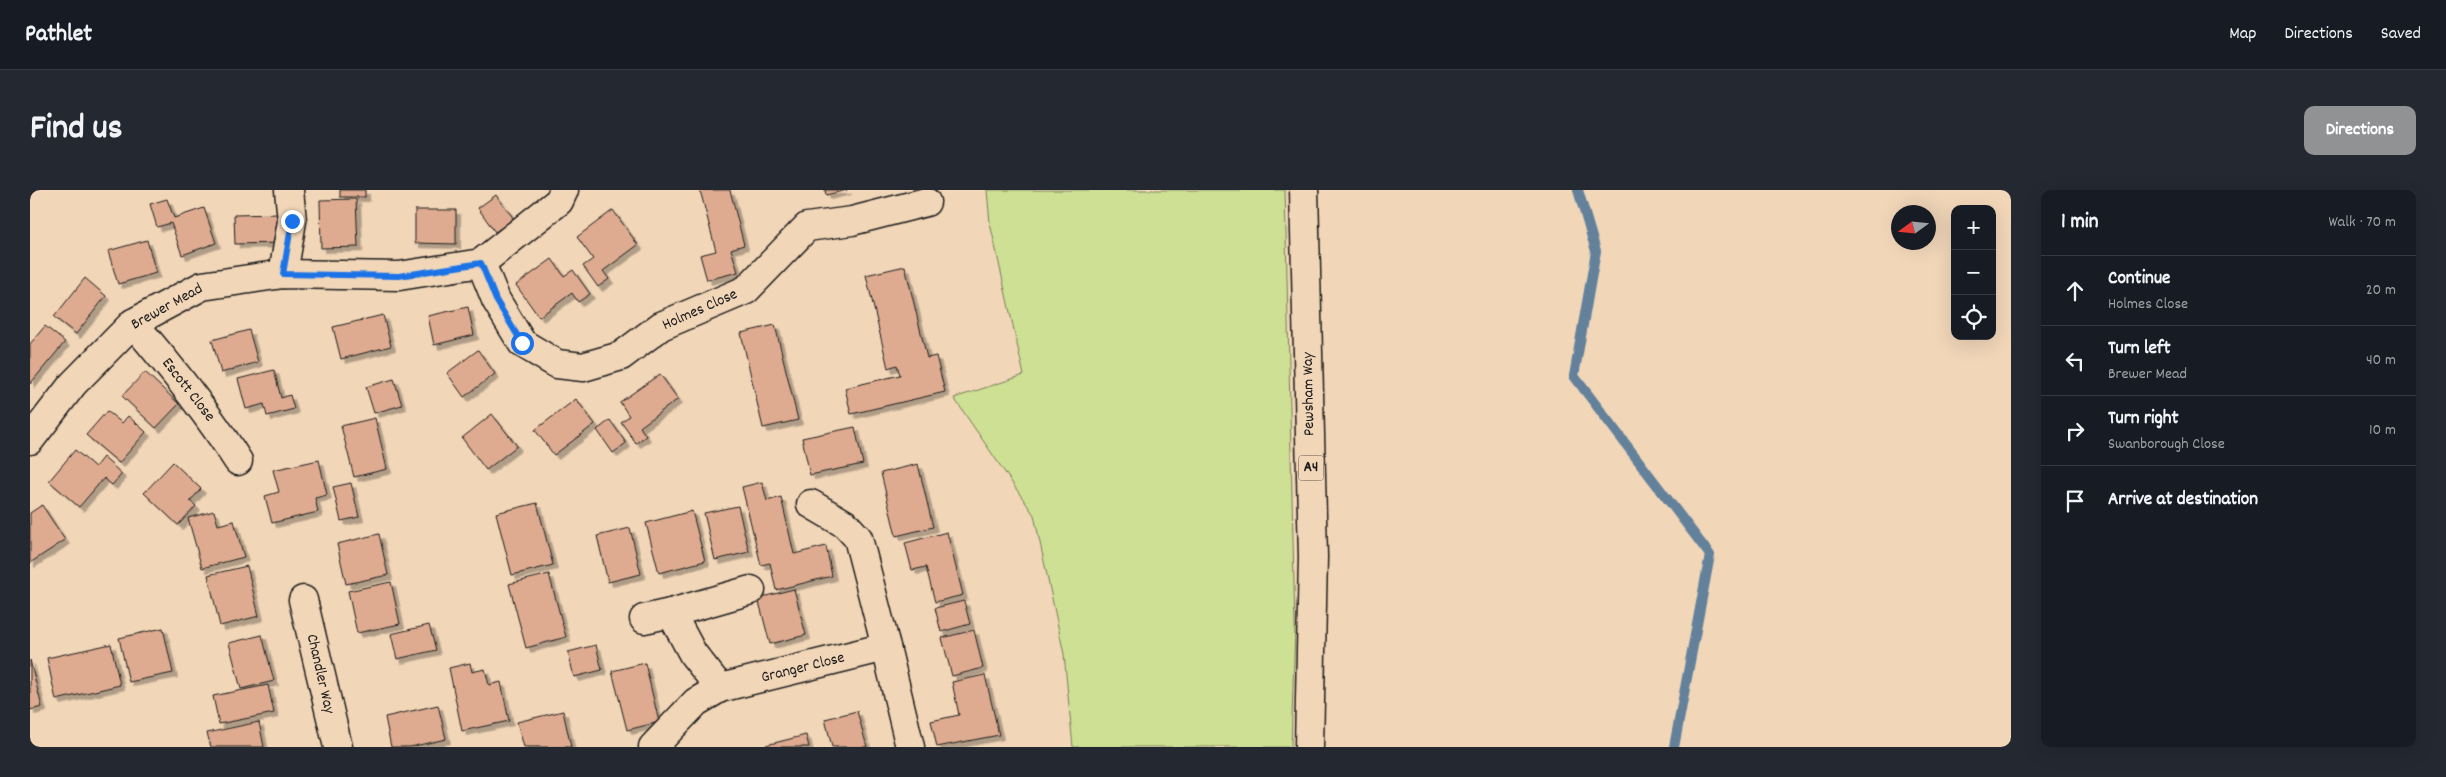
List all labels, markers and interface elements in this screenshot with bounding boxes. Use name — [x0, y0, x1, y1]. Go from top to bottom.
text: Pathlet — [25, 18, 92, 52]
text: Map — [2229, 22, 2256, 47]
text: Directions — [2284, 22, 2353, 47]
text: Saved — [2381, 22, 2421, 47]
text: Find us — [30, 105, 122, 155]
button: Directions — [2304, 106, 2416, 155]
north arrow — [1891, 205, 1936, 250]
map controls — [1951, 205, 1996, 340]
button: + — [1951, 205, 1996, 250]
text: 1 min — [2061, 208, 2098, 238]
route end — [281, 210, 304, 233]
text: Walk · 70 m — [2328, 211, 2396, 234]
button: − — [1951, 250, 1996, 295]
text: Continue — [2108, 266, 2170, 293]
icon: ahead — [2061, 277, 2089, 305]
street label: Brewer Mead — [127, 278, 207, 336]
text: 20 m — [2366, 279, 2396, 302]
street label: Holmes Close — [659, 283, 741, 337]
text: Holmes Close — [2108, 293, 2188, 316]
button: locate — [1951, 295, 1996, 340]
route start — [511, 332, 534, 355]
text: Turn left — [2108, 336, 2171, 363]
icon: left — [2061, 347, 2089, 375]
text: 40 m — [2366, 349, 2396, 372]
street label: Pewsham Way — [1297, 351, 1321, 436]
street label: Escott Close — [156, 353, 220, 427]
text: Brewer Mead — [2108, 363, 2187, 386]
text: Turn right — [2108, 406, 2179, 433]
icon: right — [2061, 417, 2089, 445]
text: 10 m — [2369, 419, 2396, 442]
text: Swanborough Close — [2108, 433, 2225, 456]
road number: A4 — [1298, 456, 1324, 480]
icon: arrive — [2061, 487, 2089, 515]
text: Arrive at destination — [2108, 487, 2258, 514]
street label: Chandler Way — [300, 632, 340, 717]
street label: Granger Close — [759, 647, 847, 689]

